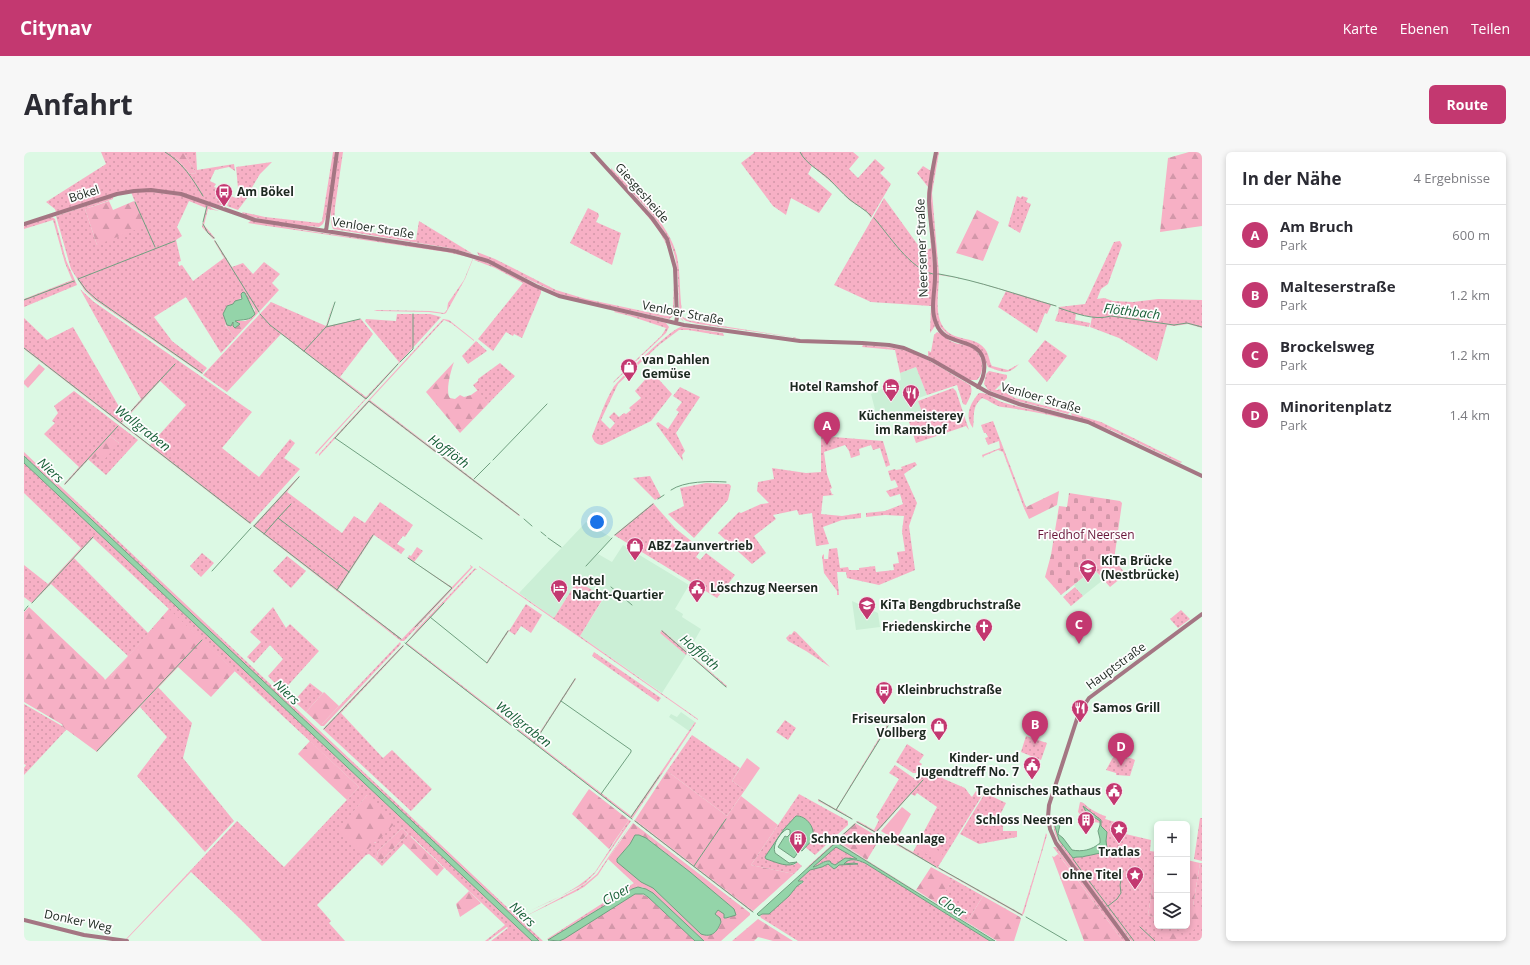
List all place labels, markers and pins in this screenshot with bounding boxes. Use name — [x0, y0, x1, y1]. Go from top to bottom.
bus stop icon: Am Bökel — [214, 182, 234, 207]
place label: Am Bökel — [237, 183, 294, 200]
place label: van Dahlen Gemüse — [642, 351, 710, 382]
shop icon: van Dahlen Gemüse — [619, 357, 639, 382]
hotel icon: Hotel Ramshof — [881, 377, 901, 402]
place label: Hotel Ramshof — [789, 378, 879, 395]
restaurant icon: Küchenmeisterey im Ramshof — [901, 383, 921, 408]
place label: Küchenmeisterey im Ramshof — [858, 407, 964, 438]
pin: A — [814, 412, 840, 445]
shop icon: ABZ Zaunvertrieb — [625, 536, 645, 561]
place label: ABZ Zaunvertrieb — [648, 537, 753, 554]
place label: KiTa Brücke (Nestbrücke) — [1101, 552, 1179, 583]
school or university icon: KiTa Brücke (Nestbrücke) — [1078, 558, 1098, 583]
place label: Hotel Nacht-Quartier — [572, 572, 664, 603]
hotel icon: Hotel Nacht-Quartier — [549, 578, 569, 603]
public building icon: Löschzug Neersen — [687, 578, 707, 603]
place label: Löschzug Neersen — [710, 579, 818, 596]
school or university icon: KiTa Bengdbruchstraße — [857, 595, 877, 620]
place label: KiTa Bengdbruchstraße — [880, 596, 1021, 613]
pin: C — [1066, 611, 1092, 644]
church icon: Friedenskirche — [974, 617, 994, 642]
place label: Friedenskirche — [882, 618, 971, 635]
bus stop icon: Kleinbruchstraße — [874, 680, 894, 705]
place label: Kleinbruchstraße — [897, 681, 1002, 698]
restaurant icon: Samos Grill — [1070, 698, 1090, 723]
place label: Samos Grill — [1093, 699, 1160, 716]
place label: Friseursalon Vollberg — [852, 710, 926, 741]
pin: B — [1022, 711, 1048, 744]
shop icon: Friseursalon Vollberg — [929, 716, 949, 741]
pin: D — [1108, 733, 1134, 766]
place label: Kinder- und Jugendtreff No. 7 — [916, 749, 1019, 780]
public building icon: Kinder- und Jugendtreff No. 7 — [1022, 755, 1042, 780]
public building icon: Technisches Rathaus — [1104, 781, 1124, 806]
place label: Technisches Rathaus — [976, 782, 1101, 799]
building icon: Schloss Neersen — [1076, 810, 1096, 835]
place label: Schloss Neersen — [976, 811, 1073, 828]
place icon: Tratlas — [1109, 819, 1129, 844]
building icon: Schneckenhebeanlage — [788, 829, 808, 854]
place label: Schneckenhebeanlage — [811, 830, 945, 847]
place label: Tratlas — [1098, 843, 1140, 860]
place icon: ohne Titel — [1125, 865, 1145, 890]
place label: ohne Titel — [1062, 866, 1122, 883]

